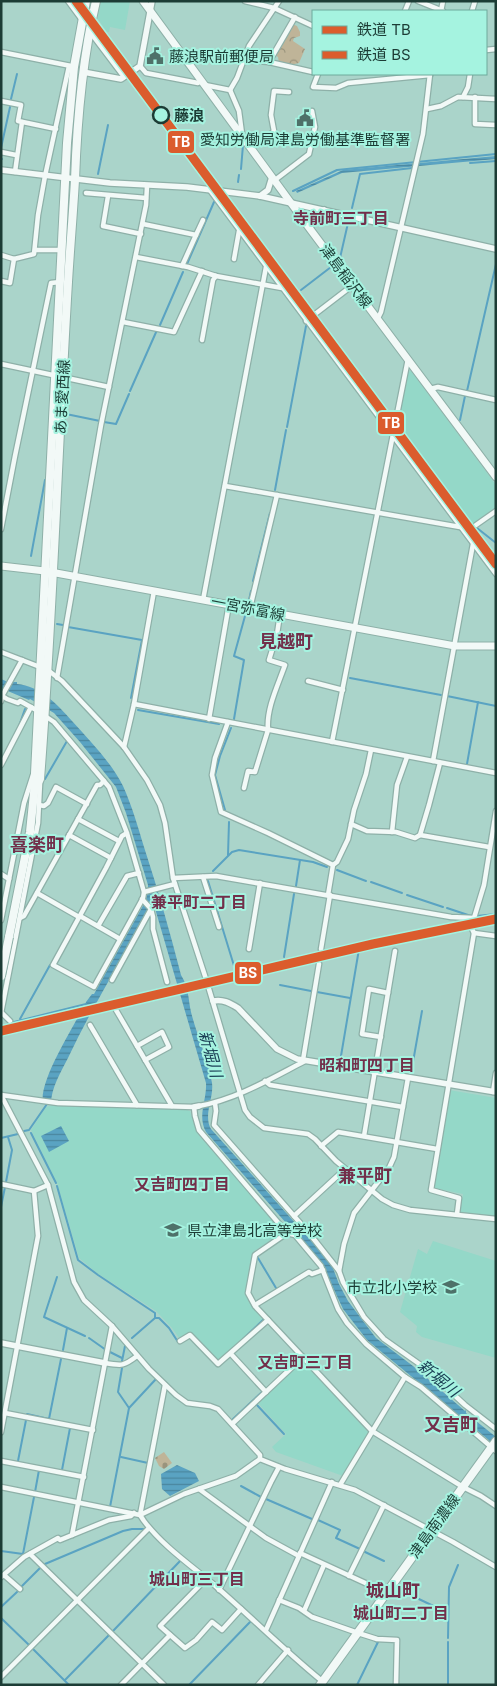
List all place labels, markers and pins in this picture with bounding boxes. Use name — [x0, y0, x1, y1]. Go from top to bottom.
public building icon: 藤浪駅前郵便局 — [145, 46, 165, 66]
place label: 藤浪駅前郵便局 — [169, 47, 274, 66]
marker: 藤浪 — [152, 106, 170, 124]
place label: 藤浪 — [174, 106, 204, 125]
public building icon: 愛知労働局津島労働基準監督署 — [295, 108, 315, 128]
place label: 愛知労働局津島労働基準監督署 — [200, 130, 410, 149]
school or university icon: 県立津島北高等学校 — [163, 1220, 183, 1240]
place label: 県立津島北高等学校 — [187, 1221, 322, 1240]
school or university icon: 市立北小学校 — [441, 1277, 461, 1297]
place label: 市立北小学校 — [347, 1278, 437, 1297]

